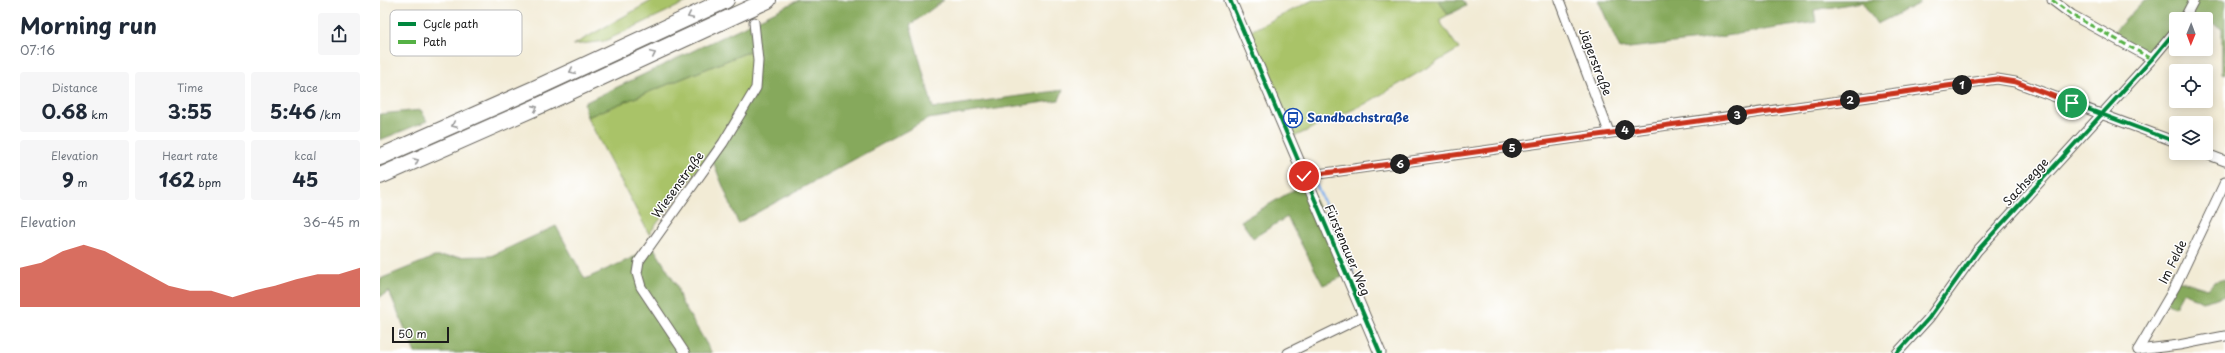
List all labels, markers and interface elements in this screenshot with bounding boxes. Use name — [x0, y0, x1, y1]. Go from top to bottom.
text: Morning run — [20, 8, 157, 41]
legend — [390, 10, 522, 56]
one-way arrow — [687, 12, 694, 20]
north arrow — [2169, 12, 2213, 56]
map controls — [2169, 12, 2213, 160]
button: share — [318, 13, 360, 55]
text: Cycle path — [423, 15, 478, 32]
street label: Jägerstraße — [1575, 25, 1617, 98]
text: Path — [423, 33, 447, 50]
text: 07:16 — [20, 40, 55, 59]
one-way arrow — [648, 51, 656, 59]
button: locate — [2169, 64, 2213, 108]
one-way arrow — [569, 66, 577, 74]
pin: 1 — [1952, 75, 1972, 95]
text: 1 — [1959, 76, 1965, 93]
text: Distance — [52, 79, 98, 96]
text: Time — [177, 79, 203, 96]
text: Pace — [293, 79, 318, 96]
pin — [2055, 86, 2089, 120]
pin: 2 — [1840, 90, 1860, 110]
text: 2 — [1846, 91, 1854, 108]
icon: arrive — [2061, 92, 2083, 114]
text: 0.68 — [41, 96, 88, 126]
text: 3:55 — [168, 96, 212, 126]
text: 5:46 — [270, 96, 316, 126]
one-way arrow — [530, 105, 538, 113]
pin: 3 — [1727, 105, 1747, 125]
text: km — [88, 106, 108, 123]
text: /km — [316, 106, 341, 123]
text: 3 — [1733, 106, 1741, 123]
bus stop icon: Sandbachstraße — [1282, 107, 1304, 129]
place label: Sandbachstraße — [1307, 108, 1409, 126]
button: layers — [2169, 116, 2213, 160]
one-way arrow — [450, 120, 458, 128]
pin: 4 — [1615, 120, 1635, 140]
text: 4 — [1621, 121, 1629, 138]
pin: 5 — [1502, 138, 1522, 158]
text: 5 — [1508, 139, 1516, 156]
text: Elevation — [51, 147, 98, 164]
text: Heart rate — [162, 147, 218, 164]
text: kcal — [294, 147, 316, 164]
street label: Wiesenstraße — [647, 147, 708, 222]
street label: Sachsegge — [1998, 153, 2052, 209]
pin: 6 — [1390, 154, 1410, 174]
text: 6 — [1396, 155, 1404, 172]
one-way arrow — [412, 157, 419, 165]
pin — [1287, 159, 1321, 193]
text: 9 — [62, 164, 74, 194]
text: 162 — [159, 164, 195, 194]
text: 45 — [292, 164, 318, 194]
icon: check — [1293, 165, 1315, 187]
text: m — [74, 174, 87, 191]
text: bpm — [195, 174, 221, 191]
street label: Fürstenauer Weg — [1321, 201, 1375, 298]
text: Elevation — [20, 212, 76, 231]
text: 36–45 m — [303, 212, 360, 231]
street label: Im Felde — [2154, 236, 2191, 287]
scale bar — [392, 325, 449, 344]
text: 50 m — [398, 325, 427, 342]

